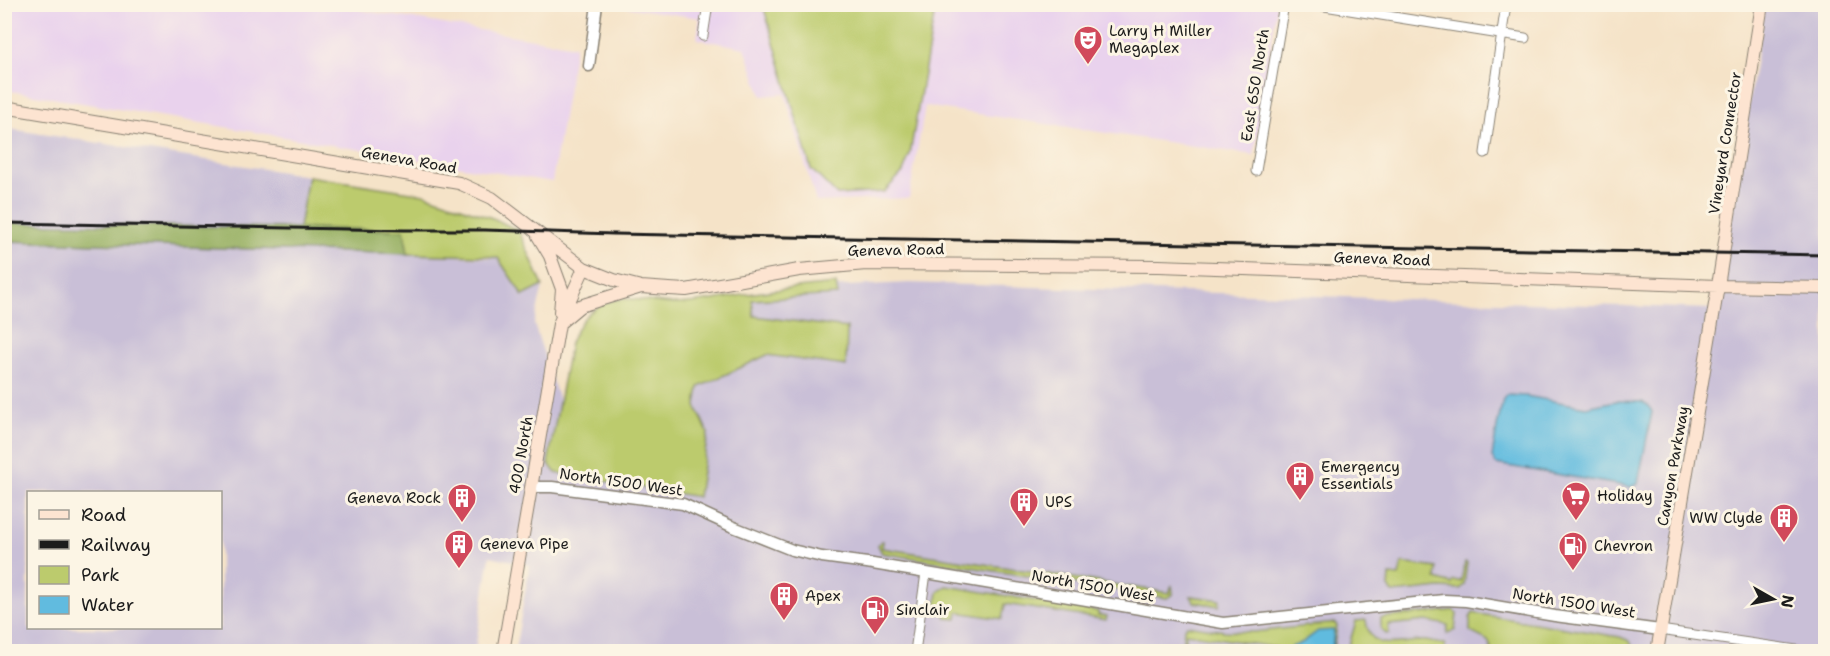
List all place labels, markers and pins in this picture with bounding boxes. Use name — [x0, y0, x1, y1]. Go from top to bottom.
place label: Larry H Miller Megaplex — [1109, 21, 1212, 58]
theatre icon: Larry H Miller Megaplex — [1072, 24, 1104, 66]
place label: Emergency Essentials — [1321, 457, 1400, 494]
building icon: Emergency Essentials — [1284, 460, 1316, 502]
supermarket icon: Holiday — [1560, 480, 1592, 522]
building icon: Geneva Rock — [446, 482, 478, 524]
building icon: UPS — [1008, 486, 1040, 528]
place label: Holiday — [1597, 486, 1653, 506]
place label: Geneva Rock — [347, 488, 441, 508]
place label: UPS — [1045, 492, 1072, 512]
building icon: WW Clyde — [1768, 502, 1800, 544]
place label: WW Clyde — [1689, 508, 1763, 528]
building icon: Geneva Pipe — [443, 528, 475, 570]
fuel station icon: Chevron — [1557, 530, 1589, 572]
place label: Geneva Pipe — [480, 534, 569, 554]
place label: Chevron — [1594, 536, 1653, 556]
building icon: Apex — [768, 580, 800, 622]
place label: Apex — [805, 586, 841, 606]
fuel station icon: Sinclair — [859, 594, 891, 636]
place label: Sinclair — [896, 600, 950, 620]

